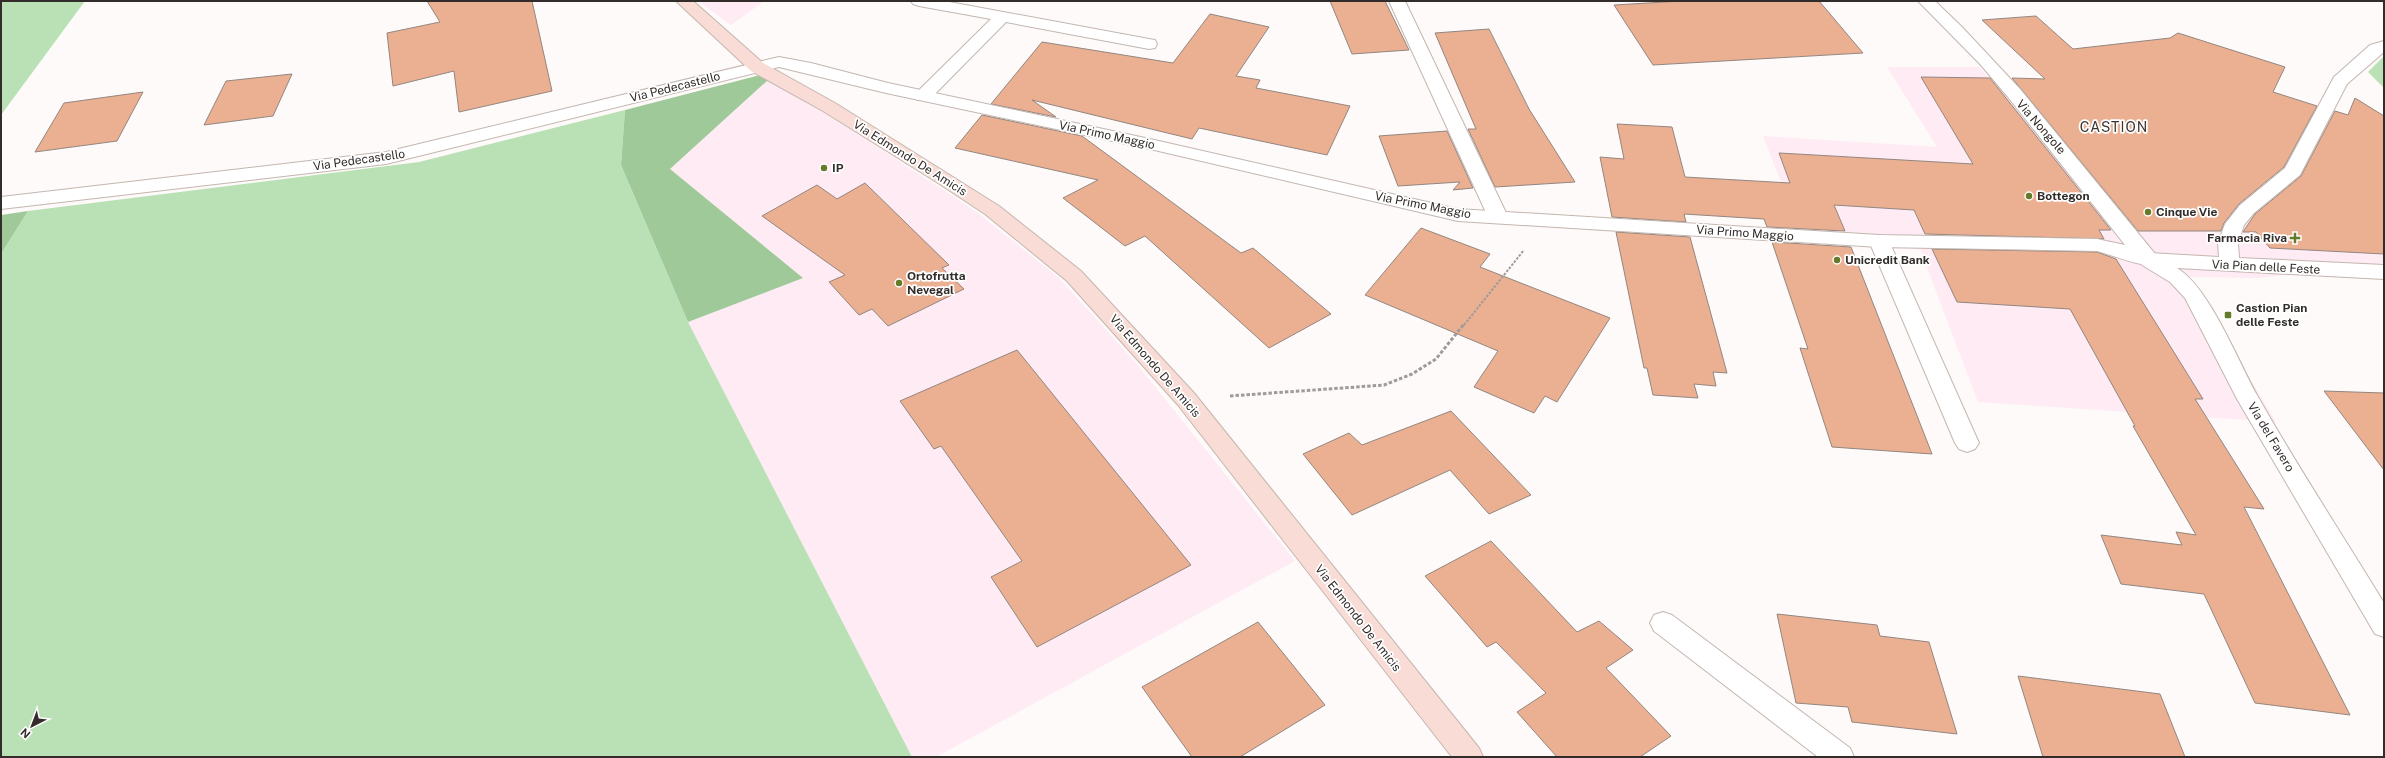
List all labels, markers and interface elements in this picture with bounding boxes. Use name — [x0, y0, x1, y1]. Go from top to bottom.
street label: Via Pedecastello — [628, 69, 722, 105]
street label: Via Nongole — [2014, 97, 2069, 157]
street label: Via Edmondo De Amicis — [851, 117, 969, 199]
street label: Via Primo Maggio — [1058, 118, 1156, 152]
district label: CASTION — [2080, 119, 2148, 135]
street label: Via Pedecastello — [312, 147, 406, 173]
place label: IP — [832, 161, 844, 175]
marker: IP — [819, 163, 829, 173]
street label: Via Primo Maggio — [1374, 189, 1473, 221]
place label: Bottegon — [2037, 189, 2090, 203]
marker: Bottegon — [2024, 191, 2034, 201]
place label: Cinque Vie — [2156, 205, 2217, 219]
marker: Cinque Vie — [2143, 207, 2153, 217]
street label: Via Primo Maggio — [1696, 223, 1794, 243]
place label: Farmacia Riva — [2207, 231, 2287, 245]
marker: Farmacia Riva — [2290, 233, 2300, 243]
place label: Unicredit Bank — [1845, 253, 1930, 267]
marker: Unicredit Bank — [1832, 255, 1842, 265]
street label: Via Pian delle Feste — [2211, 257, 2321, 277]
place label: Ortofrutta Nevegal — [907, 269, 966, 297]
marker: Ortofrutta Nevegal — [894, 278, 904, 288]
place label: Castion Pian delle Feste — [2236, 301, 2307, 329]
marker: Castion Pian delle Feste — [2223, 310, 2233, 320]
street label: Via Edmondo De Amicis — [1107, 312, 1203, 420]
street label: Via del Favero — [2245, 400, 2297, 474]
street label: Via Edmondo De Amicis — [1312, 562, 1404, 674]
north arrow — [12, 706, 52, 746]
text: N — [18, 726, 33, 741]

